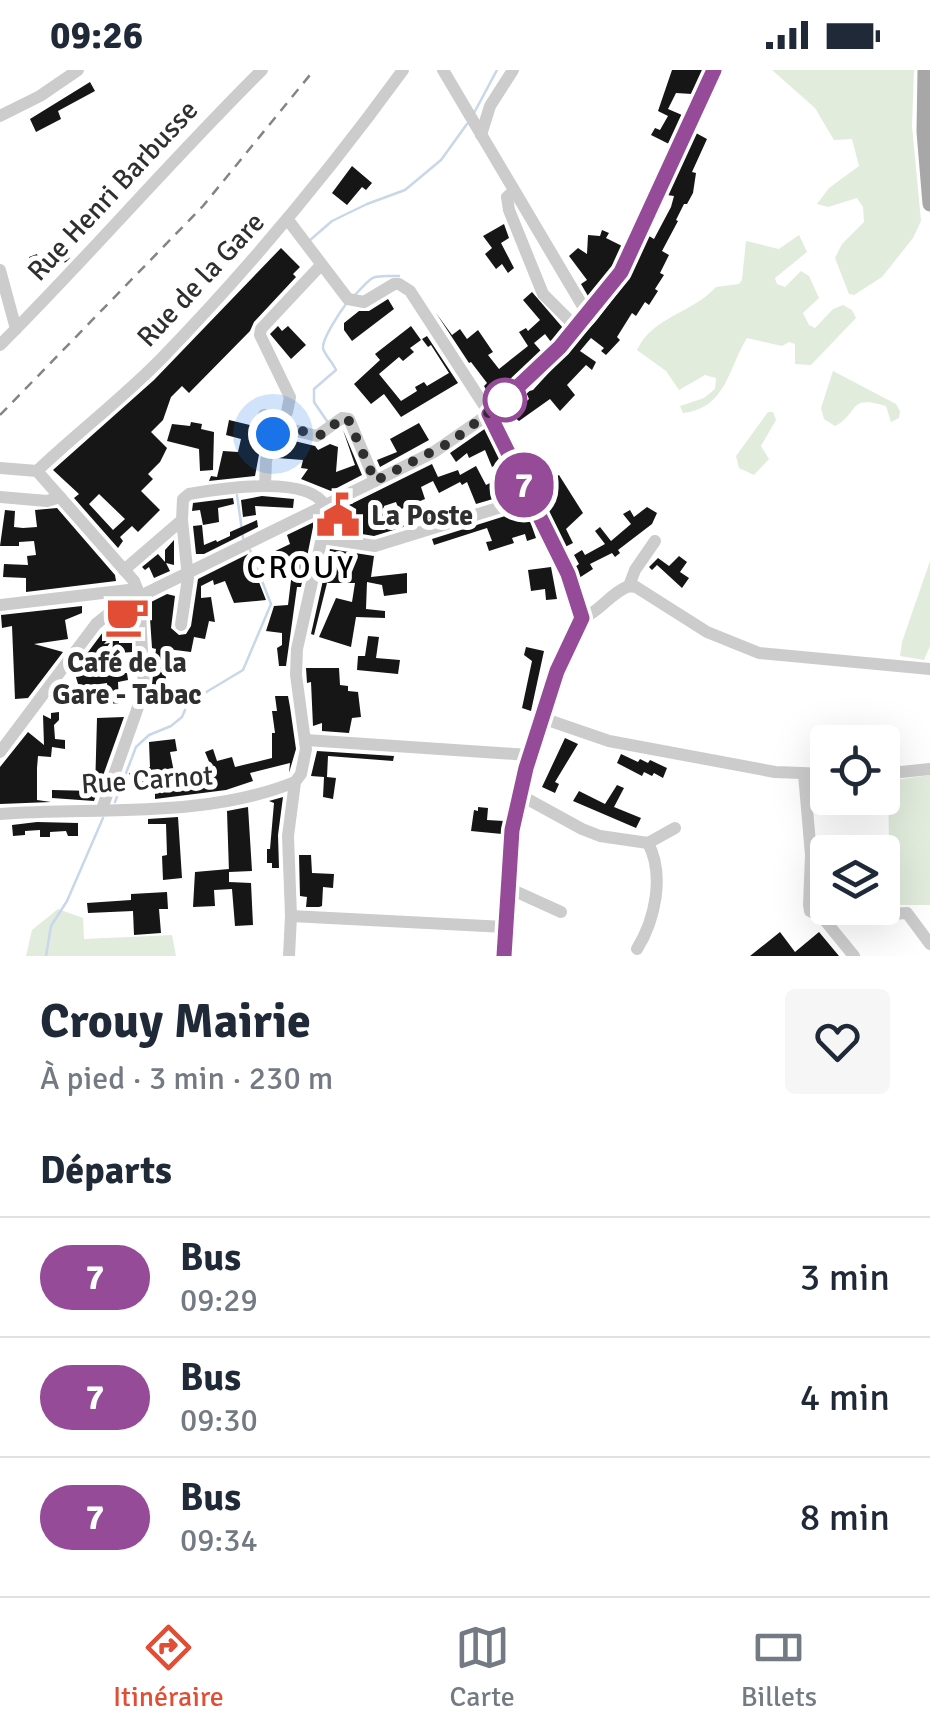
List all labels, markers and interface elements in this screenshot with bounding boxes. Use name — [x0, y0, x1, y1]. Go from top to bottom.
text: 09:26 — [50, 12, 143, 59]
street label: Rue Henri Barbusse — [20, 93, 205, 288]
street label: Rue de la Gare — [130, 205, 272, 354]
unlabelled marker — [484, 379, 526, 421]
your location — [248, 409, 298, 459]
line badge: 7 — [492, 452, 556, 518]
text: 7 — [515, 464, 533, 507]
public building icon: La Poste — [314, 491, 362, 539]
place label: La Poste — [371, 499, 473, 533]
district label: CROUY — [246, 548, 356, 587]
cafe icon: Café de la Gare - Tabac — [103, 592, 151, 640]
place label: Café de la Gare - Tabac — [52, 646, 202, 712]
map controls — [810, 725, 900, 925]
button: locate — [810, 725, 900, 815]
street label: Rue Carnot — [80, 758, 214, 802]
button: layers — [810, 835, 900, 925]
button: heart — [785, 989, 890, 1094]
text: Crouy Mairie — [40, 992, 311, 1051]
text: À pied · 3 min · 230 m — [40, 1059, 333, 1098]
text: Départs — [40, 1147, 172, 1194]
text: Bus — [180, 1234, 241, 1281]
text: 3 min — [800, 1254, 890, 1301]
text: 7 — [86, 1256, 104, 1299]
text: 09:29 — [180, 1281, 258, 1320]
text: Bus — [180, 1354, 241, 1401]
text: 4 min — [800, 1374, 890, 1421]
text: 7 — [86, 1376, 104, 1419]
text: 09:30 — [180, 1401, 258, 1440]
text: Bus — [180, 1474, 241, 1521]
text: 8 min — [800, 1494, 890, 1541]
text: 7 — [86, 1496, 104, 1539]
text: 09:34 — [180, 1521, 258, 1560]
tab: Itinéraire — [113, 1620, 224, 1714]
tab: Carte — [450, 1620, 515, 1714]
tab: Billets — [741, 1620, 817, 1714]

